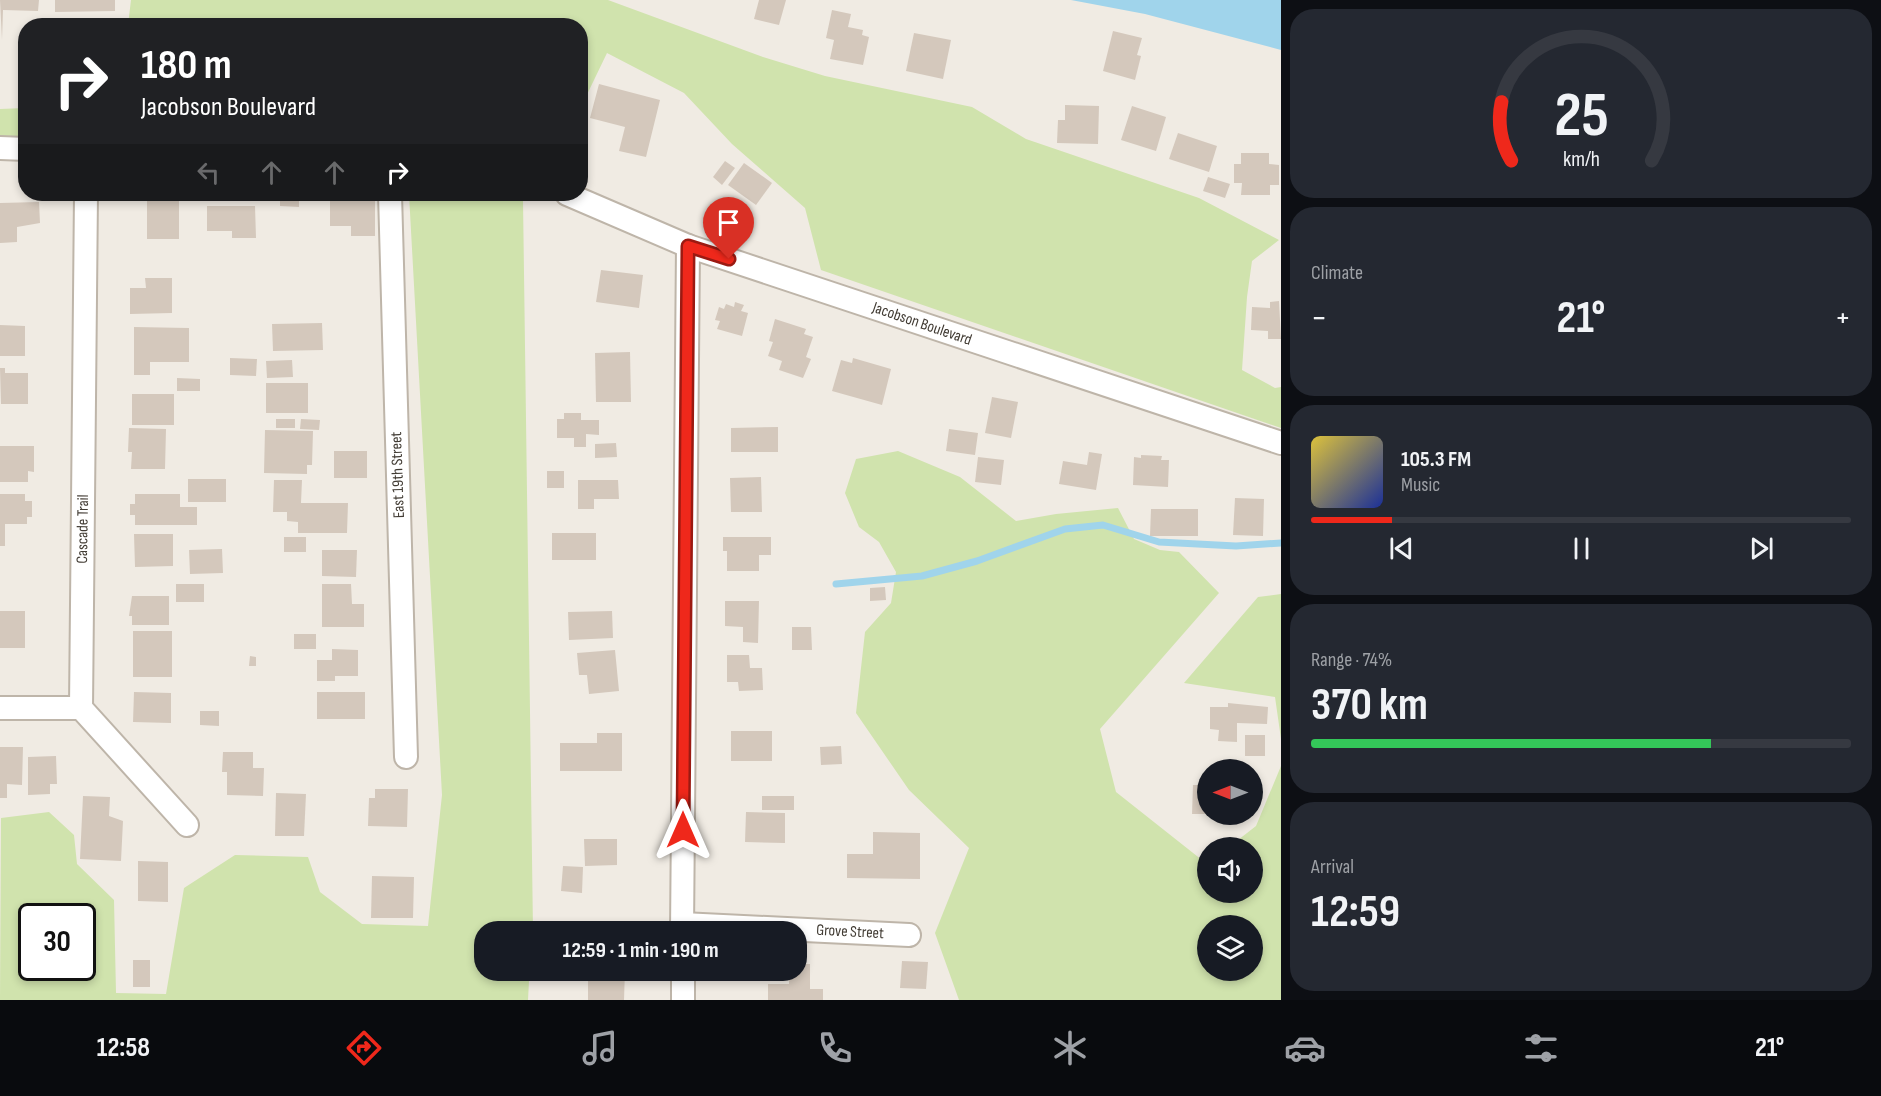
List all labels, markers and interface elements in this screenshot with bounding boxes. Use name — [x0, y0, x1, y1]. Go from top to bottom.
text: 180 m — [141, 40, 232, 91]
icon: right — [42, 42, 120, 120]
text: 25 — [1554, 79, 1608, 154]
text: Jacobson Boulevard — [141, 91, 316, 123]
text: km/h — [1562, 147, 1600, 172]
icon: left — [192, 156, 225, 189]
icon: ahead — [255, 156, 288, 189]
icon: ahead — [318, 156, 351, 189]
icon: right — [381, 156, 414, 189]
pin — [703, 197, 754, 259]
icon: arrive — [712, 206, 745, 239]
text: Climate — [1311, 261, 1363, 285]
text: 21° — [1557, 291, 1605, 346]
street label: Jacobson Boulevard — [869, 298, 974, 350]
text: − — [1311, 298, 1327, 338]
text: + — [1835, 298, 1851, 338]
street label: East 19th Street — [387, 431, 409, 519]
text: 105.3 FM — [1401, 446, 1471, 473]
text: Music — [1401, 473, 1440, 497]
street label: Cascade Trail — [73, 494, 93, 564]
icon: previous — [1385, 532, 1418, 565]
icon: pause — [1565, 532, 1598, 565]
icon: next — [1745, 532, 1778, 565]
text: Range · 74% — [1311, 648, 1392, 672]
text: 370 km — [1311, 678, 1428, 733]
north arrow — [1197, 759, 1263, 825]
map controls — [1197, 759, 1263, 981]
position arrow — [651, 798, 715, 862]
button: sound — [1197, 837, 1263, 903]
text: Arrival — [1311, 855, 1354, 879]
text: 12:59 — [1311, 885, 1400, 940]
speed limit sign: 30 — [18, 903, 96, 981]
button: layers — [1197, 915, 1263, 981]
street label: Grove Street — [816, 921, 884, 943]
text: 12:59 · 1 min · 190 m — [562, 937, 719, 964]
icon: directions — [343, 1027, 385, 1069]
icon: music — [579, 1027, 621, 1069]
icon: phone — [814, 1027, 856, 1069]
icon: climate — [1049, 1027, 1091, 1069]
icon: car — [1284, 1027, 1326, 1069]
icon: filters — [1520, 1027, 1562, 1069]
text: 12:58 — [97, 1032, 150, 1064]
text: 21° — [1755, 1032, 1784, 1064]

